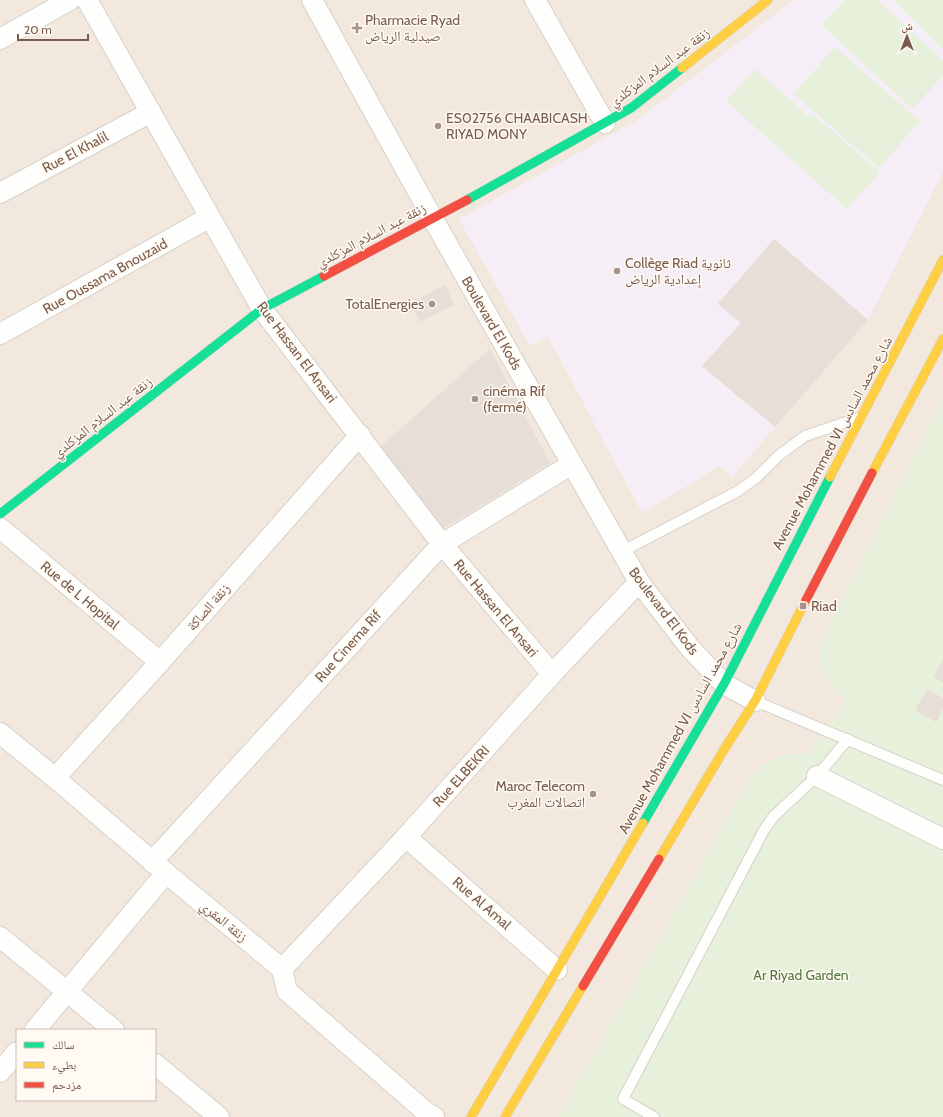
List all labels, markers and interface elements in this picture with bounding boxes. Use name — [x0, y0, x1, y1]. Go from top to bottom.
place label: Pharmacie Ryad صيدلية الرياض — [365, 11, 460, 45]
scale bar — [18, 16, 88, 42]
north arrow — [887, 16, 927, 56]
text: ش — [901, 19, 913, 34]
text: 20 m — [24, 22, 52, 37]
marker: Pharmacie Ryad صيدلية الرياض — [352, 23, 362, 33]
street label: زنقة عبد السلام المزكلدي — [605, 23, 714, 113]
place label: ES02756 CHAABICASH RIYAD MONY — [446, 109, 588, 143]
marker: ES02756 CHAABICASH RIYAD MONY — [433, 121, 443, 131]
street label: Rue El Khalil — [39, 127, 112, 177]
street label: زنقة عبد السلام المزكلدي — [313, 199, 430, 274]
street label: Rue Oussama Bnouzaid — [40, 234, 170, 318]
place label: Collège Riad ثانوية إعدادية الرياض — [625, 254, 731, 289]
marker: Collège Riad ثانوية إعدادية الرياض — [612, 266, 622, 276]
street label: Boulevard El Kods — [458, 273, 526, 373]
place label: TotalEnergies — [345, 295, 424, 313]
street label: Rue Hassan El Ansari — [253, 298, 341, 406]
marker: TotalEnergies — [427, 299, 437, 309]
street label: Avenue Mohammed VI شارع محمد السادس — [768, 333, 897, 553]
street label: زنقة عبد السلام المزكلدي — [49, 373, 157, 464]
place label: cinéma Rif (fermé) — [483, 382, 546, 416]
marker: cinéma Rif (fermé) — [470, 394, 480, 404]
street label: Rue Hassan El Ansari — [450, 555, 542, 661]
street label: Rue de L Hopital — [37, 557, 123, 634]
street label: Boulevard El Kods — [625, 564, 703, 659]
street label: زنقة الصاكة — [182, 580, 234, 634]
place label: Riad — [811, 597, 837, 615]
marker: Riad — [798, 601, 808, 611]
street label: Rue Cinema Rif — [311, 606, 385, 686]
street label: Avenue Mohammed VI شارع محمد السادس — [614, 619, 747, 837]
street label: Rue ELBEKRI — [429, 741, 493, 811]
place label: Maroc Telecom اتصالات المغرب — [495, 777, 585, 811]
marker: Maroc Telecom اتصالات المغرب — [588, 789, 598, 799]
street label: Rue Al Amal — [449, 873, 516, 934]
street label: زنقة المقري — [195, 896, 251, 948]
park label: Ar Riyad Garden — [753, 966, 849, 984]
legend — [16, 1029, 156, 1101]
text: سالك — [52, 1037, 74, 1052]
text: بطيء — [52, 1057, 76, 1075]
text: مزدحم — [52, 1077, 81, 1093]

